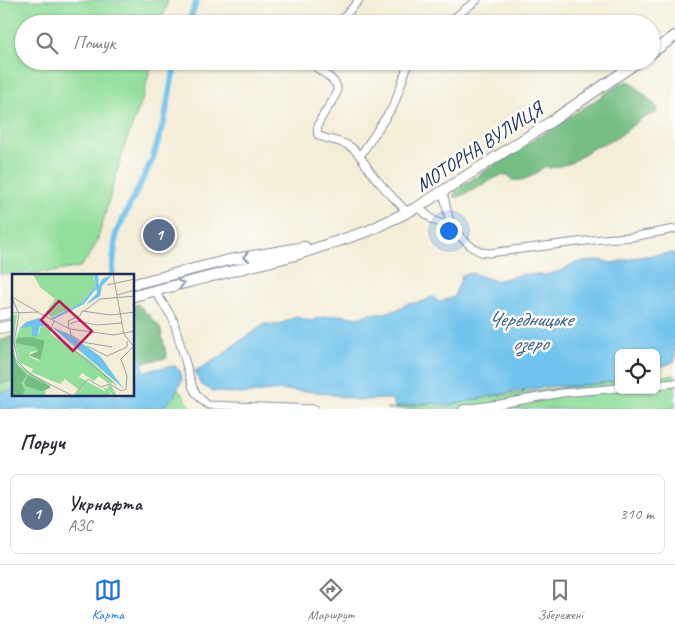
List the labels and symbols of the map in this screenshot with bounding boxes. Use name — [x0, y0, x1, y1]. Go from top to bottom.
street label: МОТОРНА ВУЛИЦЯ — [411, 95, 550, 197]
pin: 1 — [143, 216, 175, 254]
your location — [436, 218, 462, 244]
one-way arrow — [241, 252, 250, 262]
inset map — [12, 274, 135, 396]
one-way arrow — [177, 279, 186, 290]
water label: Чередницьке озеро — [488, 306, 575, 357]

